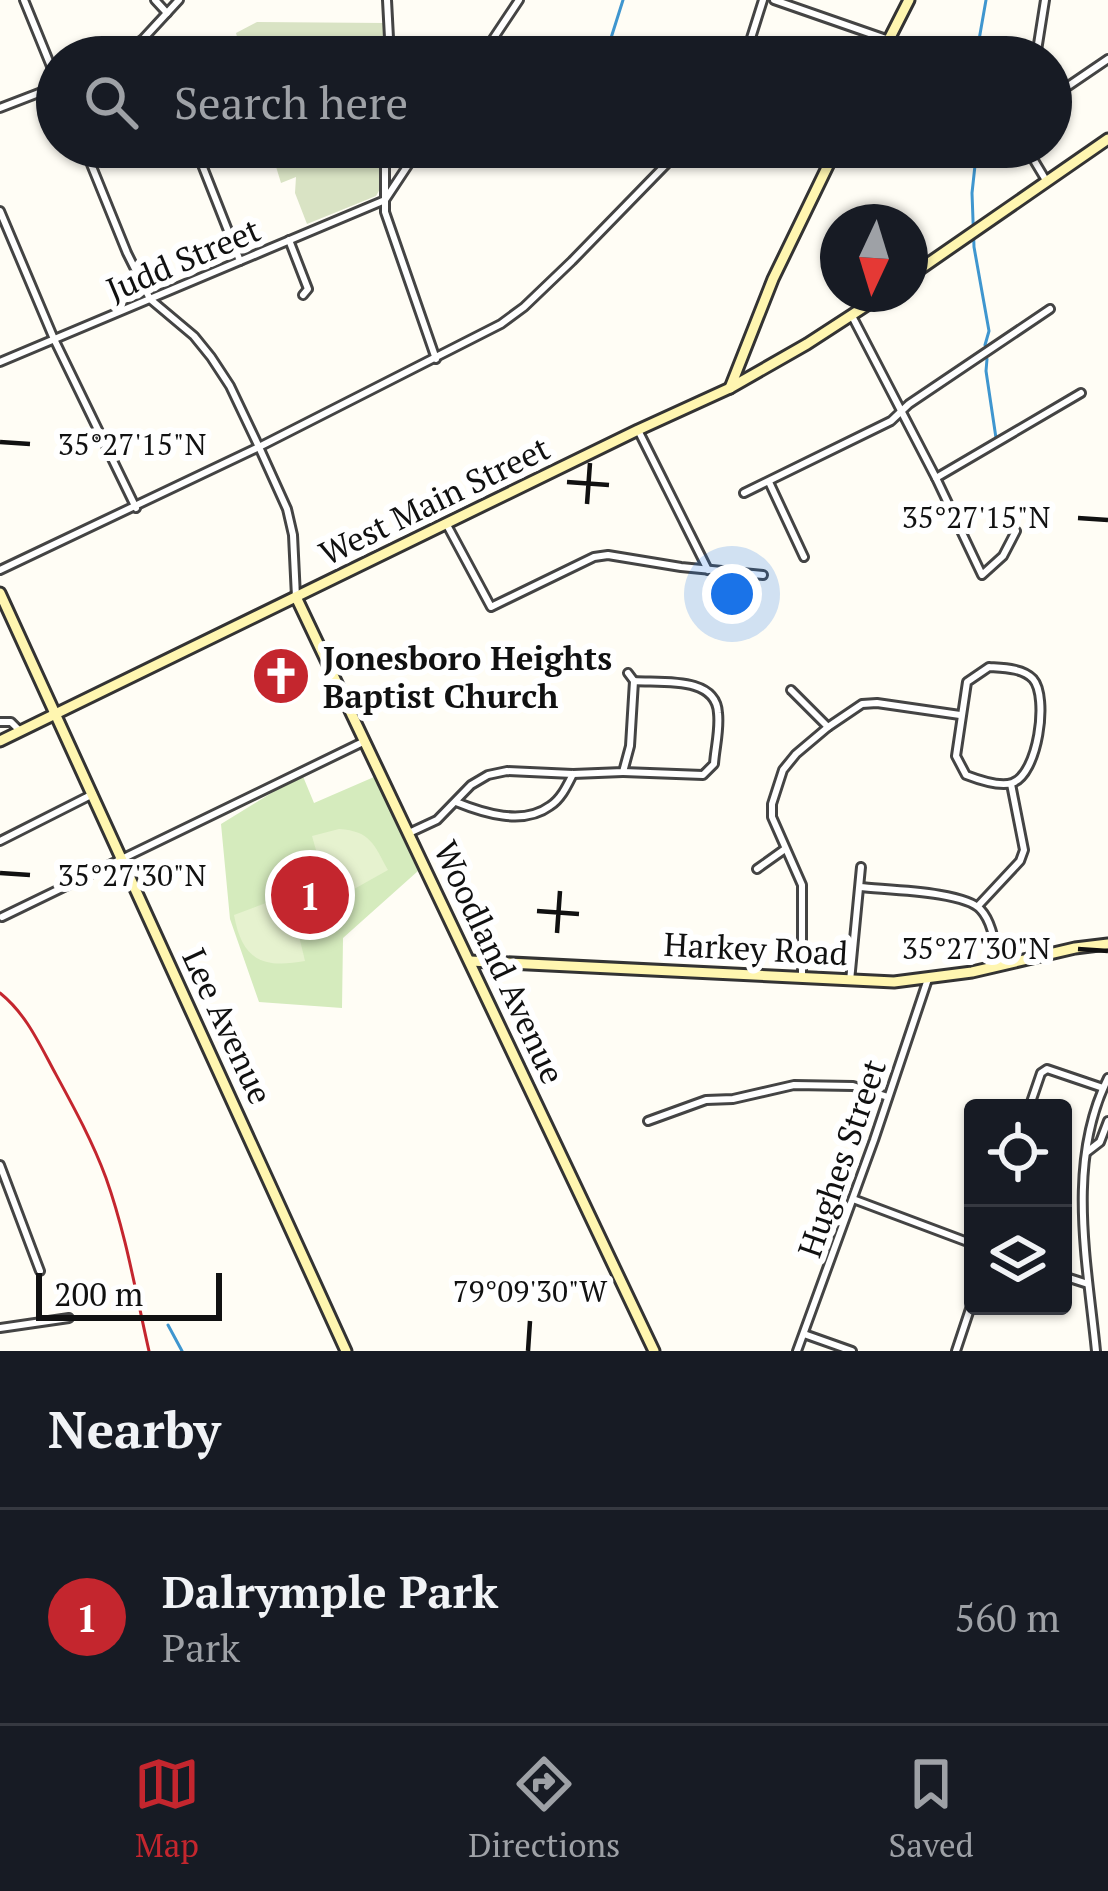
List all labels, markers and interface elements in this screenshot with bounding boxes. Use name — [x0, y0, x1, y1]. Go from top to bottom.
search box — [36, 36, 1072, 168]
icon: search — [78, 69, 144, 135]
text: Search here — [174, 72, 408, 132]
north arrow — [820, 204, 928, 312]
street label: Judd Street — [100, 207, 266, 311]
text: 35°27'15"N — [58, 424, 206, 464]
street label: West Main Street — [312, 426, 556, 574]
text: 35°27'15"N — [902, 497, 1050, 537]
your location — [702, 564, 762, 624]
place label: Jonesboro Heights Baptist Church — [323, 636, 612, 717]
church icon: Jonesboro Heights Baptist Church — [250, 645, 312, 707]
street label: Woodland Avenue — [425, 834, 575, 1090]
pin: 1 — [271, 850, 349, 940]
text: 35°27'30"N — [58, 855, 206, 895]
street label: Harkey Road — [663, 922, 849, 974]
text: 35°27'30"N — [902, 928, 1050, 968]
street label: Lee Avenue — [173, 941, 283, 1111]
street label: Hughes Street — [787, 1053, 895, 1263]
map controls — [964, 1099, 1072, 1315]
button: locate — [964, 1099, 1072, 1207]
button: layers — [964, 1207, 1072, 1315]
scale bar — [36, 1267, 222, 1320]
text: 79°09'30"W — [453, 1271, 608, 1311]
text: 200 m — [54, 1272, 143, 1315]
text: Nearby — [48, 1395, 221, 1463]
text: Dalrymple Park — [162, 1561, 498, 1621]
text: 1 — [76, 1591, 98, 1643]
text: 560 m — [955, 1591, 1060, 1643]
text: Park — [162, 1621, 240, 1673]
tab: Map — [134, 1751, 200, 1866]
tab: Directions — [468, 1751, 620, 1866]
tab: Saved — [889, 1751, 974, 1866]

